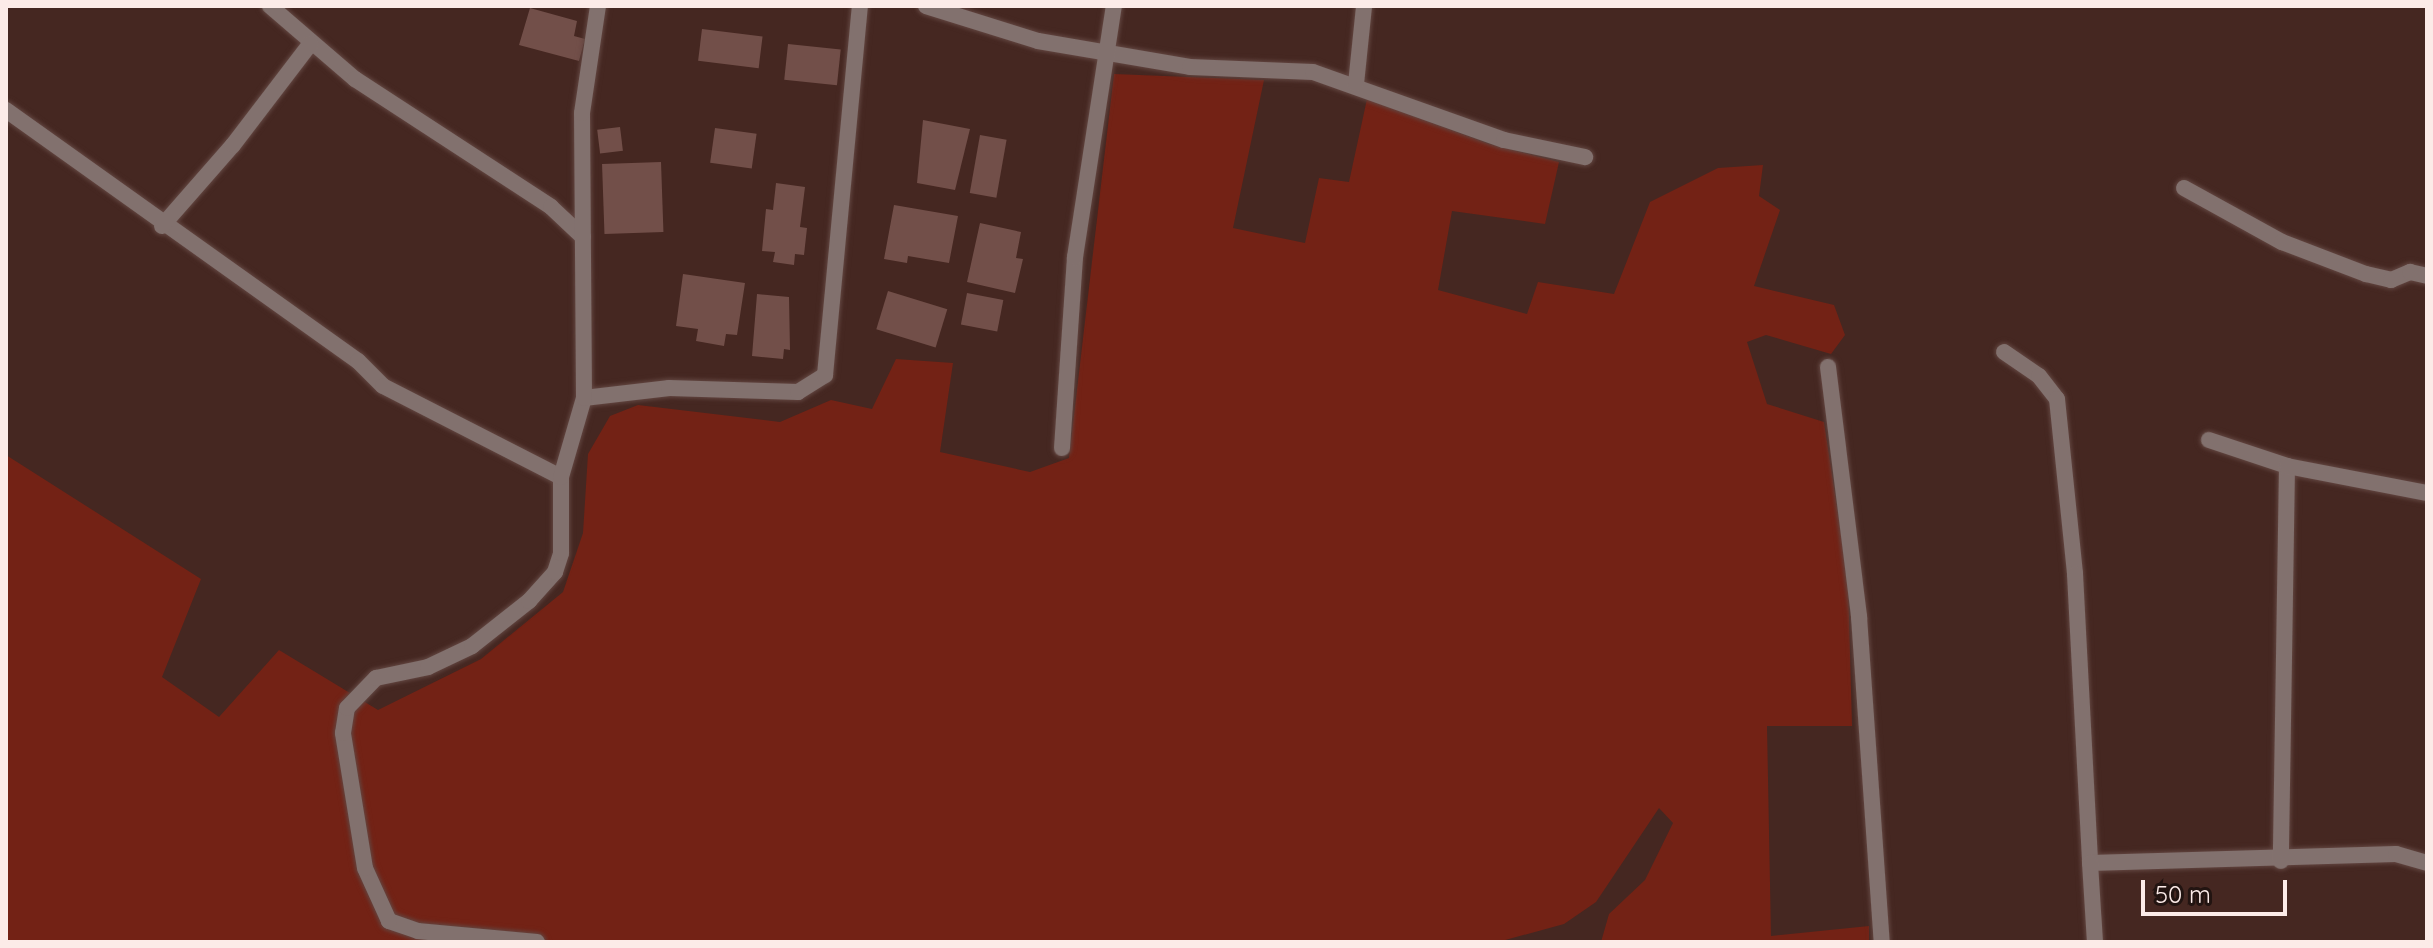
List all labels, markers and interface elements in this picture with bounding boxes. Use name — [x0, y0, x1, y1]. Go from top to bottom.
scale bar — [2145, 864, 2291, 914]
text: 50 m — [2155, 879, 2211, 909]

